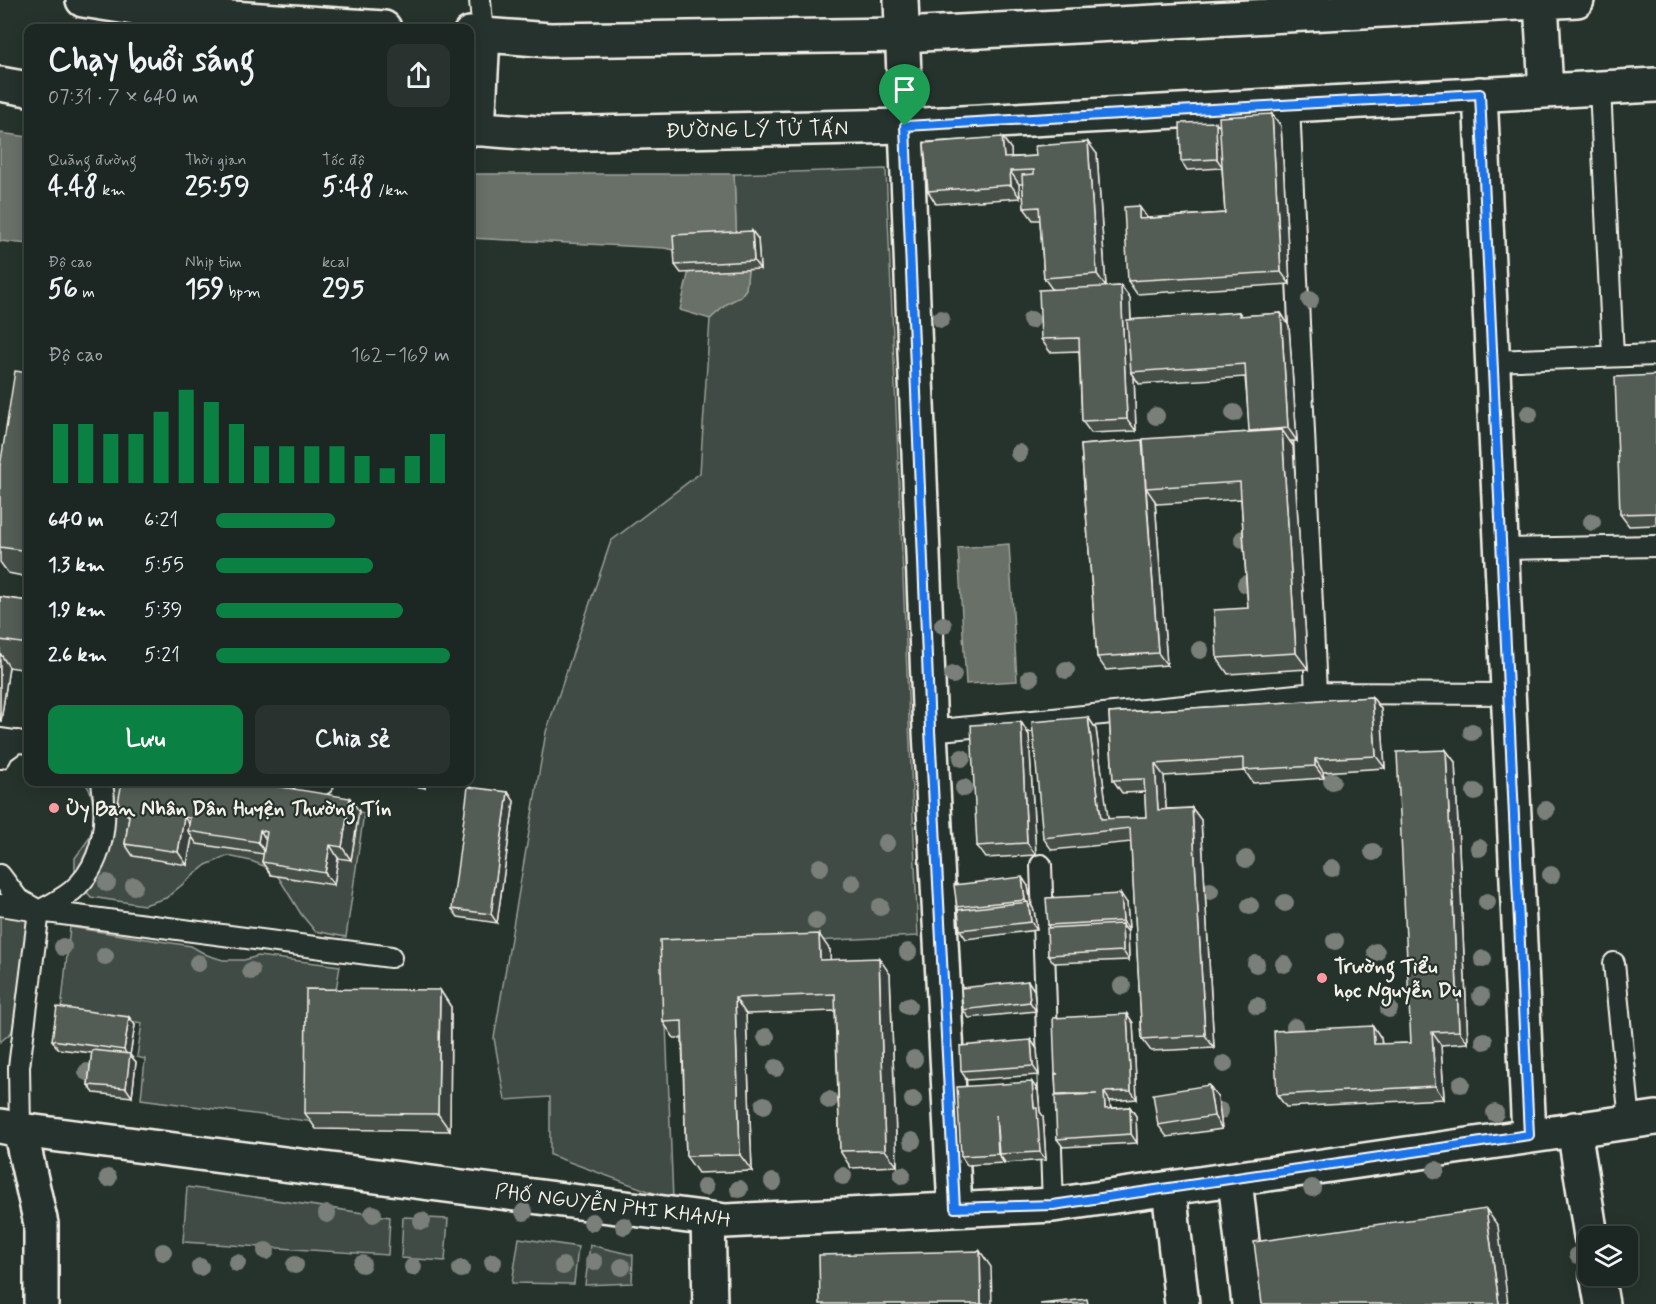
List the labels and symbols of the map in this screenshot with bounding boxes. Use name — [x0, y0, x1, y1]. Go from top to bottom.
pin — [879, 64, 930, 126]
street label: ĐƯỜNG LÝ TỬ TẤN — [665, 114, 849, 146]
place label: Ủy Ban Nhân Dân Huyện Thường Tín — [66, 795, 392, 825]
marker: Ủy Ban Nhân Dân Huyện Thường Tín — [47, 801, 61, 815]
place label: Trường Tiểu học Nguyễn Du — [1334, 953, 1462, 1007]
marker: Trường Tiểu học Nguyễn Du — [1315, 971, 1329, 985]
street label: PHỐ NGUYỄN PHI KHANH — [493, 1178, 732, 1234]

